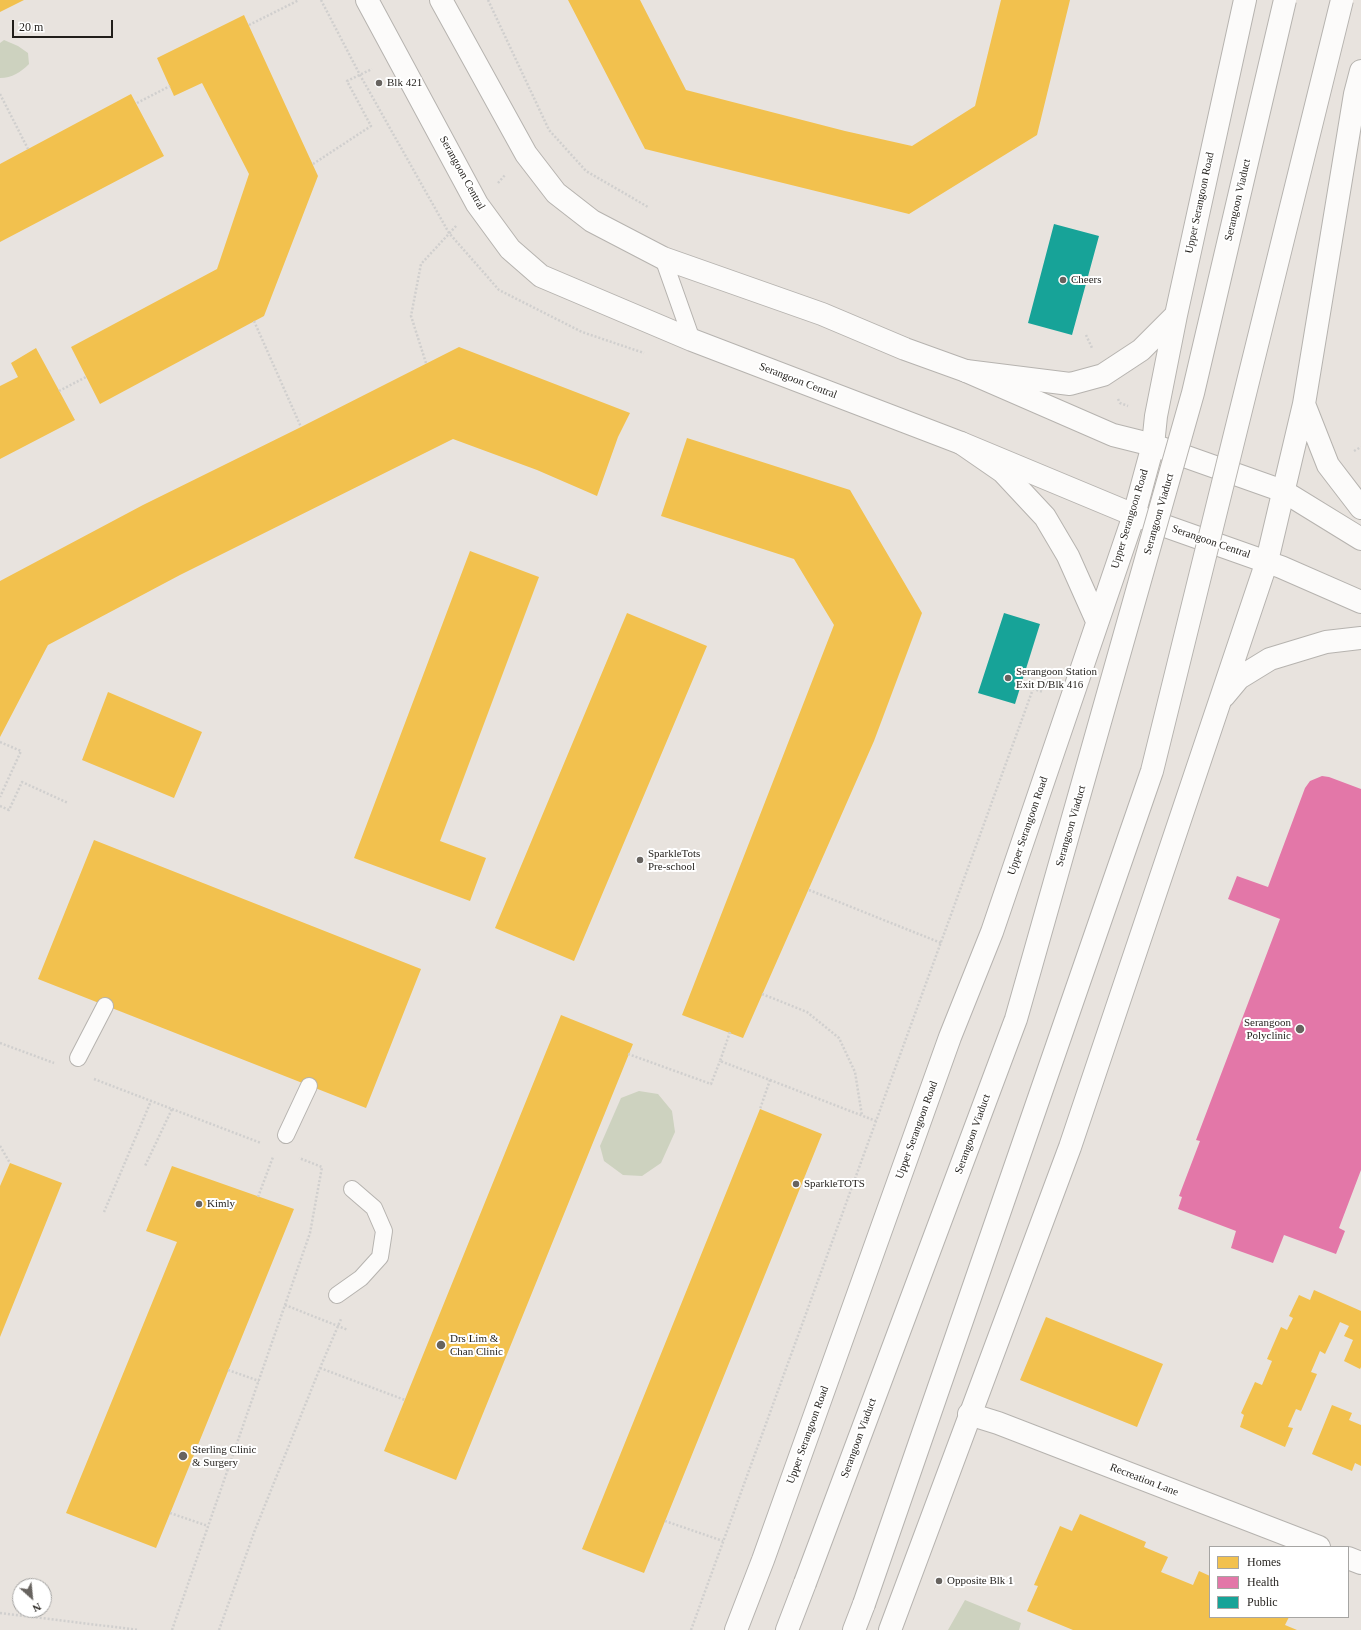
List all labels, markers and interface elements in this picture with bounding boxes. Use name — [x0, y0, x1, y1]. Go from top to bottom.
scale bar — [14, 12, 115, 38]
text: 20 m — [19, 20, 43, 34]
place label: Blk 421 — [387, 76, 422, 90]
marker: Blk 421 — [374, 78, 384, 88]
street label: Serangoon Central — [436, 134, 488, 212]
street label: Upper Serangoon Road — [1183, 151, 1217, 255]
street label: Serangoon Viaduct — [1222, 158, 1254, 242]
place label: Cheers — [1071, 273, 1102, 287]
marker: Cheers — [1058, 275, 1068, 285]
street label: Serangoon Central — [757, 360, 839, 402]
street label: Upper Serangoon Road — [1109, 468, 1151, 570]
street label: Serangoon Viaduct — [1141, 472, 1177, 556]
street label: Serangoon Central — [1170, 522, 1252, 562]
place label: Serangoon Station Exit D/Blk 416 — [1016, 665, 1097, 691]
marker: Serangoon Station Exit D/Blk 416 — [1003, 673, 1013, 683]
street label: Upper Serangoon Road — [1005, 775, 1051, 877]
street label: Serangoon Viaduct — [1053, 784, 1089, 868]
place label: SparkleTots Pre-school — [648, 847, 700, 873]
marker: SparkleTots Pre-school — [635, 855, 645, 865]
place label: Serangoon Polyclinic — [1244, 1016, 1291, 1042]
marker: Serangoon Polyclinic — [1294, 1023, 1306, 1035]
street label: Upper Serangoon Road — [893, 1079, 941, 1181]
street label: Serangoon Viaduct — [952, 1092, 994, 1176]
place label: SparkleTOTS — [804, 1177, 865, 1191]
marker: SparkleTOTS — [791, 1179, 801, 1189]
place label: Kimly — [207, 1197, 235, 1211]
marker: Kimly — [194, 1199, 204, 1209]
place label: Drs Lim & Chan Clinic — [450, 1332, 503, 1358]
marker: Drs Lim & Chan Clinic — [435, 1339, 447, 1351]
street label: Upper Serangoon Road — [784, 1384, 832, 1486]
street label: Serangoon Viaduct — [838, 1396, 880, 1480]
place label: Sterling Clinic & Surgery — [192, 1443, 256, 1469]
marker: Sterling Clinic & Surgery — [177, 1450, 189, 1462]
street label: Recreation Lane — [1108, 1461, 1180, 1499]
legend — [1209, 1546, 1349, 1618]
text: Homes — [1247, 1555, 1281, 1569]
place label: Opposite Blk 1 — [947, 1574, 1014, 1588]
text: Health — [1247, 1575, 1279, 1589]
marker: Opposite Blk 1 — [934, 1576, 944, 1586]
north arrow — [12, 1578, 52, 1618]
text: Public — [1247, 1595, 1278, 1609]
text: N — [31, 1601, 43, 1615]

